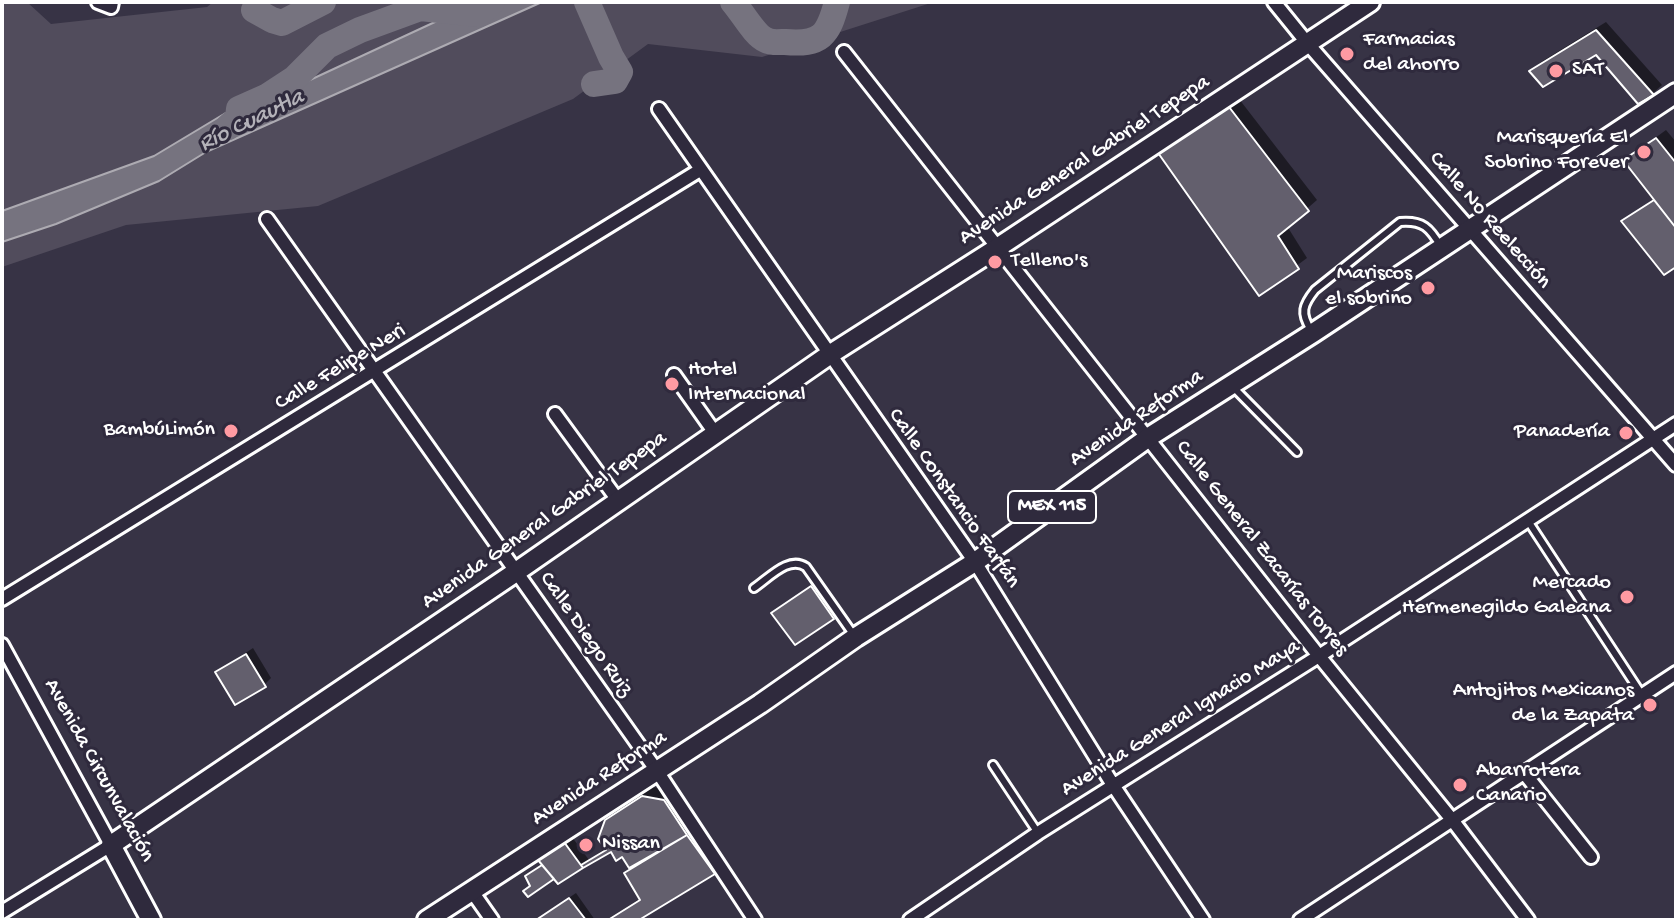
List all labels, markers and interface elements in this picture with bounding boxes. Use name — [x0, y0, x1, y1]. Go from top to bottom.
place label: Farmacias del ahorro — [1363, 28, 1460, 80]
marker: Farmacias del ahorro — [1338, 45, 1356, 63]
place label: SAT — [1572, 58, 1604, 84]
marker: SAT — [1547, 62, 1565, 80]
street label: Avenida General Gabriel Tepepa — [955, 70, 1215, 252]
water label: Río Cuautla — [195, 84, 309, 160]
place label: Marisquería El Sobrino Forever — [1484, 126, 1628, 178]
marker: Marisquería El Sobrino Forever — [1635, 143, 1653, 161]
street label: Calle No Reelección — [1422, 147, 1556, 295]
place label: Telleno's — [1011, 249, 1087, 275]
marker: Telleno's — [986, 253, 1004, 271]
place label: Mariscos el sobrino — [1325, 262, 1412, 314]
marker: Mariscos el sobrino — [1419, 279, 1437, 297]
street label: Calle Felipe Neri — [271, 318, 411, 418]
place label: Hotel Internacional — [688, 358, 806, 410]
street label: Avenida Reforma — [1065, 364, 1209, 474]
marker: Hotel Internacional — [663, 375, 681, 393]
street label: Calle Constancio Farfán — [881, 404, 1025, 594]
place label: BambúLimón — [104, 418, 215, 444]
place label: Panadería — [1514, 420, 1610, 446]
marker: BambúLimón — [222, 422, 240, 440]
marker: Panadería — [1617, 424, 1635, 442]
street label: Avenida General Gabriel Tepepa — [417, 426, 673, 616]
street label: Calle General Zacarías Torres — [1169, 436, 1353, 662]
road number: MEX 115 — [1008, 491, 1096, 523]
street label: Calle Diego Ruiz — [532, 567, 638, 703]
place label: Mercado Hermenegildo Galeana — [1402, 571, 1611, 622]
marker: Mercado Hermenegildo Galeana — [1618, 588, 1636, 606]
street label: Avenida General Ignacio Maya — [1057, 635, 1305, 803]
street label: Avenida Circunvalación — [37, 675, 159, 867]
place label: Antojitos Mexicanos de la Zapata — [1453, 679, 1634, 730]
marker: Antojitos Mexicanos de la Zapata — [1641, 696, 1659, 714]
street label: Avenida Reforma — [527, 725, 673, 833]
place label: Abarrotera Canario — [1476, 759, 1580, 810]
marker: Abarrotera Canario — [1451, 776, 1469, 794]
place label: Nissan — [602, 832, 660, 858]
marker: Nissan — [577, 836, 595, 854]

